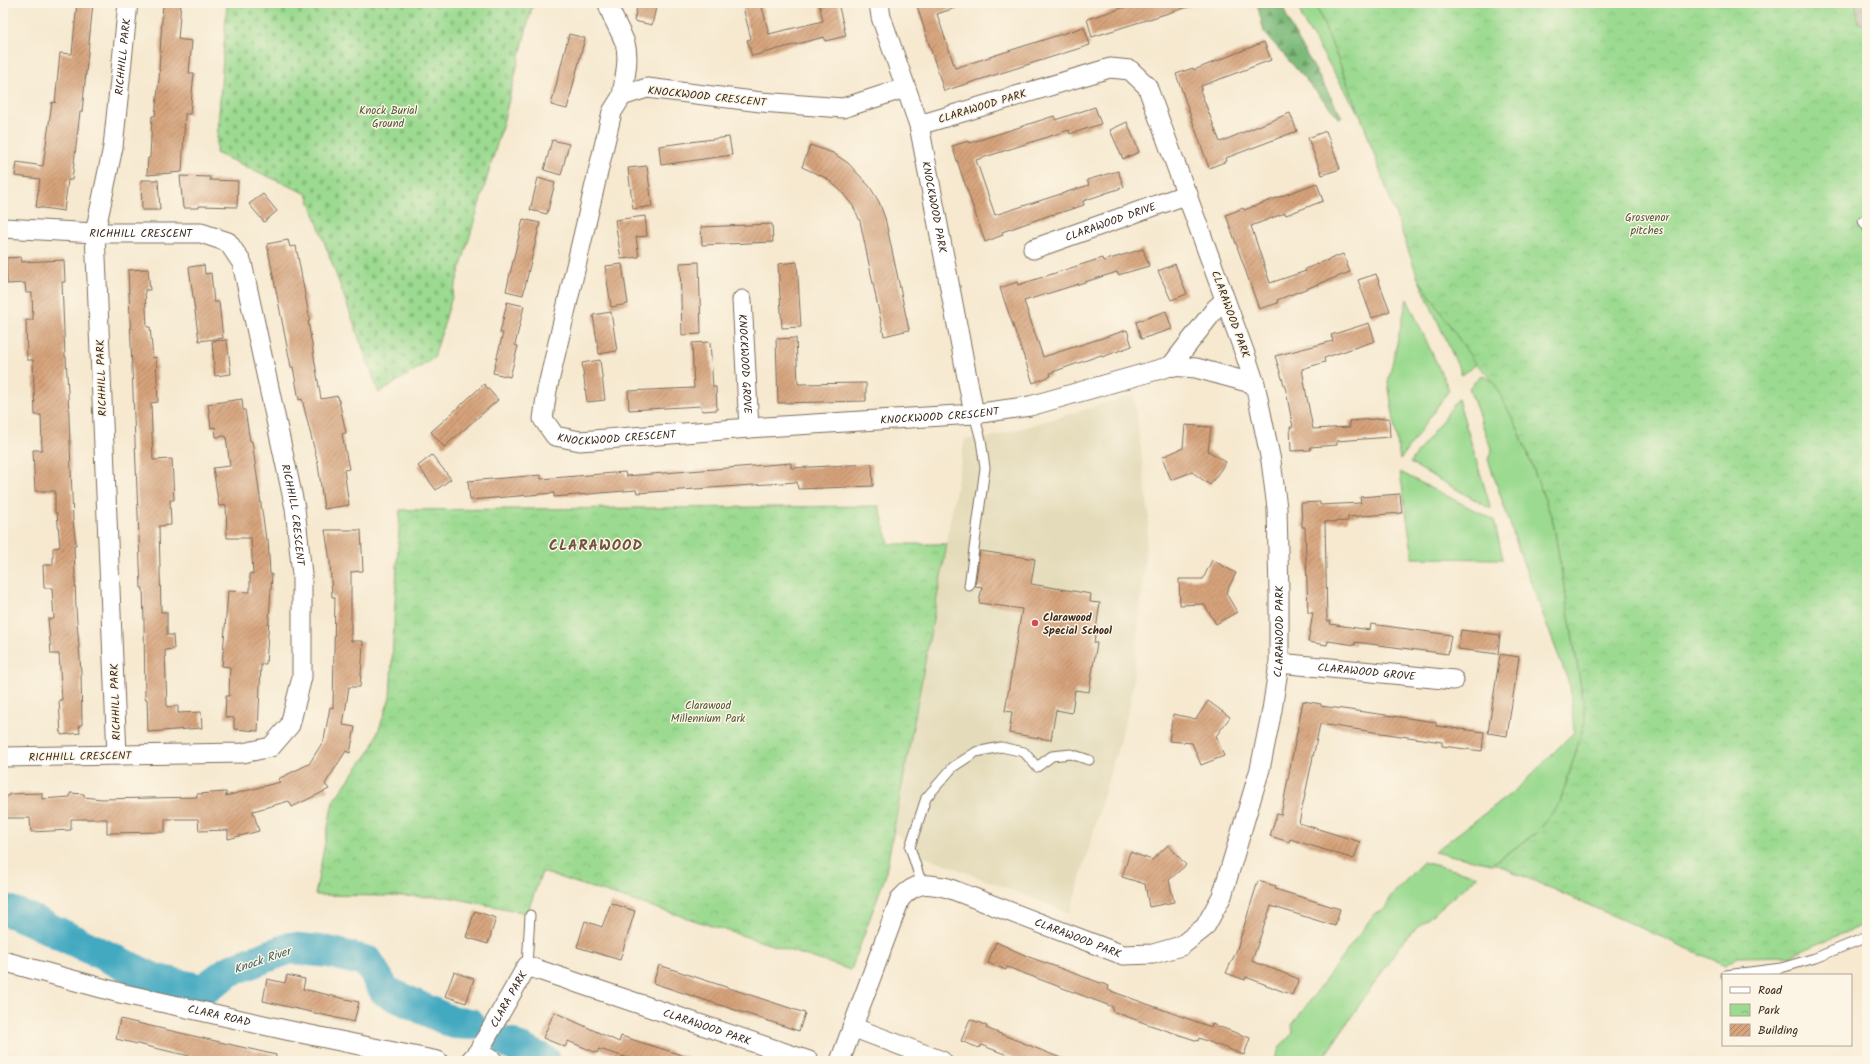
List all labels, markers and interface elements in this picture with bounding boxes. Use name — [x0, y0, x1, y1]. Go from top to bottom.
street label: RICHHILL PARK — [110, 17, 136, 96]
street label: KNOCKWOOD CRESCENT — [647, 82, 768, 112]
street label: CLARAWOOD PARK — [936, 85, 1029, 129]
park label: Knock Burial Ground — [359, 102, 417, 133]
street label: KNOCKWOOD PARK — [916, 160, 951, 255]
street label: CLARAWOOD DRIVE — [1063, 198, 1159, 247]
park label: Grosvenor pitches — [1625, 209, 1670, 240]
street label: RICHHILL CRESCENT — [89, 225, 193, 243]
street label: CLARAWOOD PARK — [1206, 268, 1254, 361]
street label: KNOCKWOOD GROVE — [733, 314, 756, 415]
street label: RICHHILL PARK — [92, 339, 112, 417]
street label: KNOCKWOOD CRESCENT — [880, 402, 1001, 430]
street label: KNOCKWOOD CRESCENT — [555, 426, 678, 451]
street label: RICHHILL CRESCENT — [276, 462, 309, 568]
district label: CLARAWOOD — [549, 534, 643, 558]
street label: CLARAWOOD PARK — [1269, 585, 1289, 679]
place label: Clarawood Special School — [1043, 609, 1112, 640]
marker: Clarawood Special School — [1030, 618, 1040, 628]
street label: CLARAWOOD GROVE — [1317, 659, 1417, 686]
street label: RICHHILL PARK — [106, 663, 126, 741]
park label: Clarawood Millennium Park — [671, 697, 746, 728]
street label: RICHHILL CRESCENT — [29, 747, 133, 767]
street label: CLARAWOOD PARK — [1032, 914, 1124, 964]
water label: Knock River — [231, 941, 296, 979]
street label: CLARA PARK — [486, 967, 533, 1031]
legend — [1722, 974, 1852, 1046]
text: Road — [1758, 981, 1783, 1000]
street label: CLARA ROAD — [186, 1000, 252, 1032]
text: Park — [1758, 1001, 1780, 1020]
street label: CLARAWOOD PARK — [660, 1004, 754, 1051]
text: Building — [1758, 1021, 1798, 1040]

